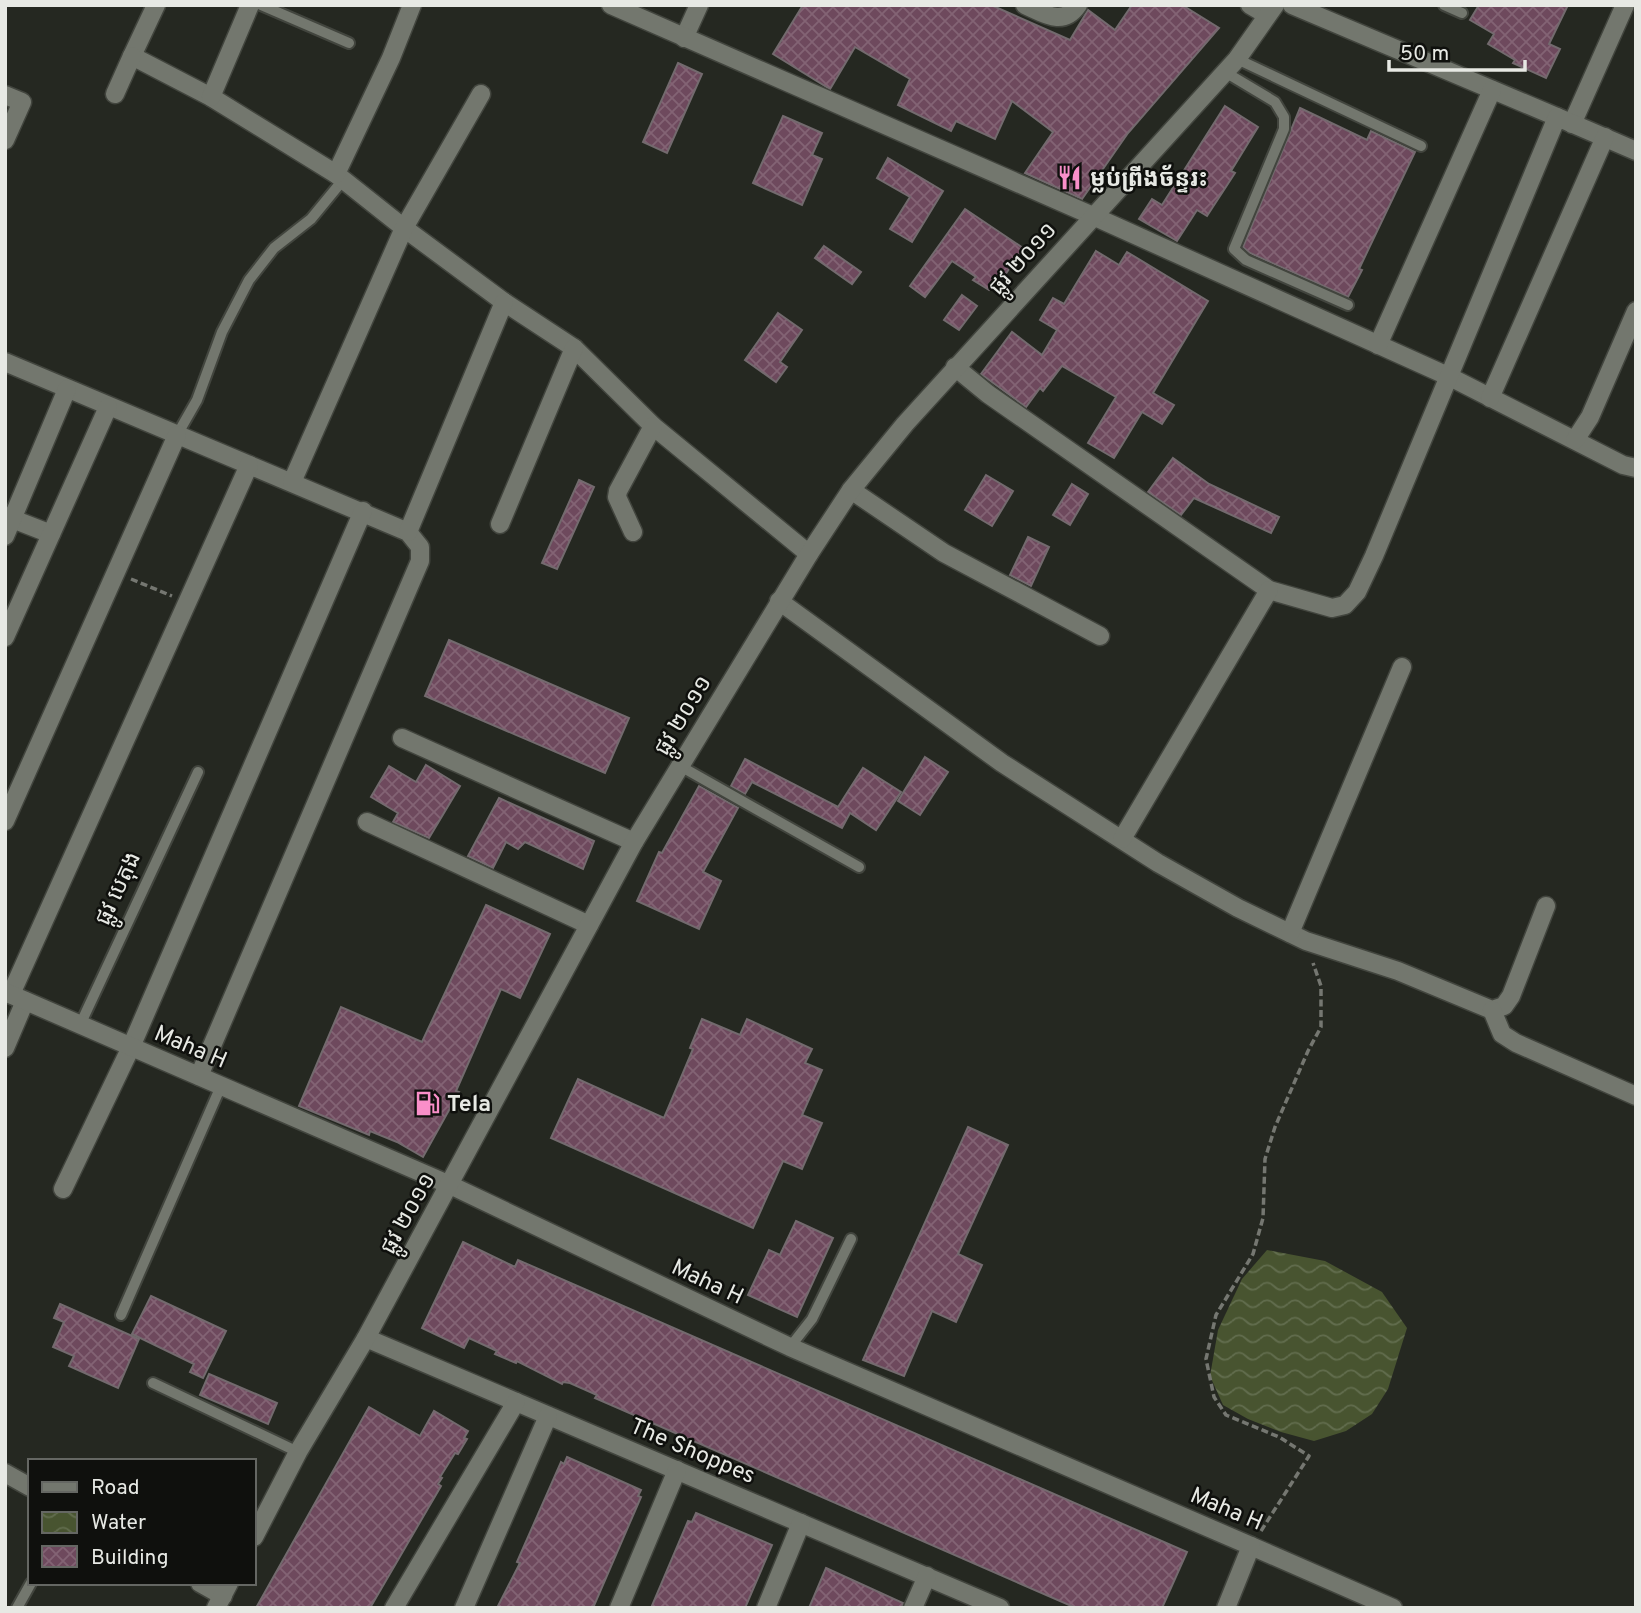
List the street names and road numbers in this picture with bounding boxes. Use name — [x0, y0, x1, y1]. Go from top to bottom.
street label: ផ្លូវ ២០១១ — [983, 217, 1068, 306]
street label: ផ្លូវ ២០១១ — [649, 671, 724, 764]
street label: ផ្លូវ បេតុង — [90, 848, 153, 933]
street label: Maha H — [149, 1020, 231, 1077]
street label: ផ្លូវ ២០១១ — [375, 1168, 448, 1262]
street label: Maha H — [666, 1254, 748, 1313]
street label: The Shoppes — [625, 1413, 759, 1492]
street label: Maha H — [1185, 1482, 1267, 1539]

